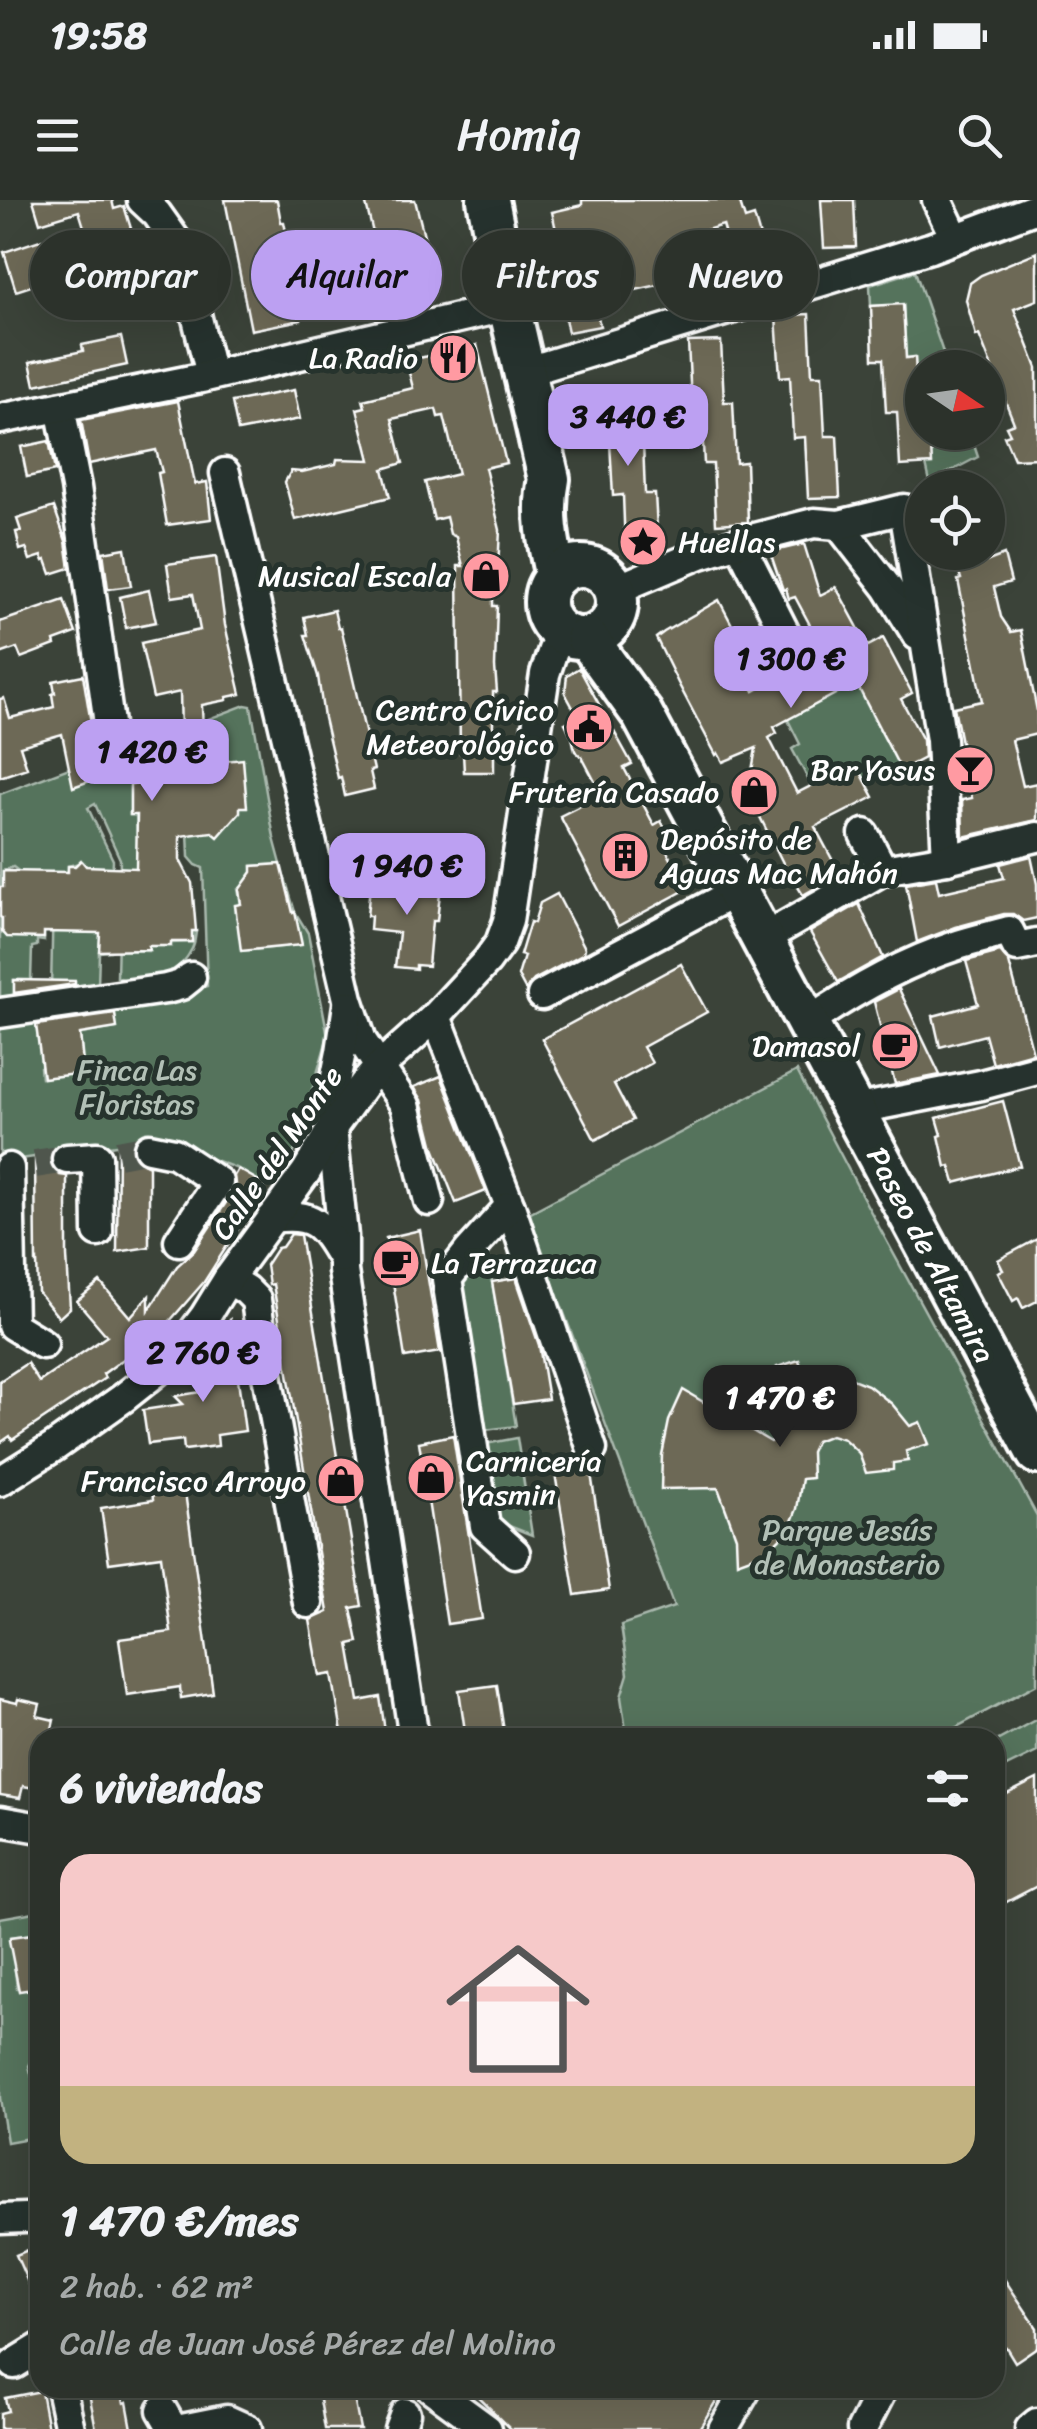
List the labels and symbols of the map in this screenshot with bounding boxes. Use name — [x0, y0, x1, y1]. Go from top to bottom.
place label: La Radio — [309, 331, 418, 385]
restaurant icon: La Radio — [427, 332, 479, 384]
north arrow — [905, 350, 1005, 450]
pin: 3 440 € — [536, 384, 720, 469]
place label: Huellas — [678, 515, 776, 569]
place icon: Huellas — [617, 516, 669, 568]
place label: Musical Escala — [258, 549, 452, 603]
shop icon: Musical Escala — [460, 550, 512, 602]
pin: 1 300 € — [699, 626, 883, 711]
place label: Centro Cívico Meteorológico — [366, 683, 554, 771]
public building icon: Centro Cívico Meteorológico — [563, 701, 615, 753]
pin: 1 420 € — [60, 719, 244, 804]
place label: Bar Yosus — [810, 743, 936, 797]
bar icon: Bar Yosus — [944, 744, 996, 796]
place label: Frutería Casado — [509, 765, 719, 819]
shop icon: Frutería Casado — [728, 766, 780, 818]
place label: Depósito de Aguas Mac Mahón — [659, 812, 898, 900]
building icon: Depósito de Aguas Mac Mahón — [599, 830, 651, 882]
pin: 1 940 € — [315, 833, 499, 918]
place label: Damasol — [752, 1019, 860, 1073]
cafe icon: Damasol — [869, 1020, 921, 1072]
park label: Finca Las Floristas — [77, 1043, 198, 1131]
street label: Calle del Monte — [196, 1054, 358, 1252]
street label: Paseo de Altamira — [851, 1137, 1011, 1373]
place label: La Terrazuca — [431, 1236, 597, 1290]
cafe icon: La Terrazuca — [370, 1237, 422, 1289]
pin: 2 760 € — [111, 1320, 295, 1405]
pin: 1 470 € — [688, 1365, 872, 1450]
place label: Carnicería Yasmin — [466, 1434, 602, 1522]
shop icon: Carnicería Yasmin — [405, 1452, 457, 1504]
place label: Francisco Arroyo — [81, 1454, 306, 1508]
shop icon: Francisco Arroyo — [315, 1455, 367, 1507]
park label: Parque Jesús de Monasterio — [754, 1503, 940, 1591]

